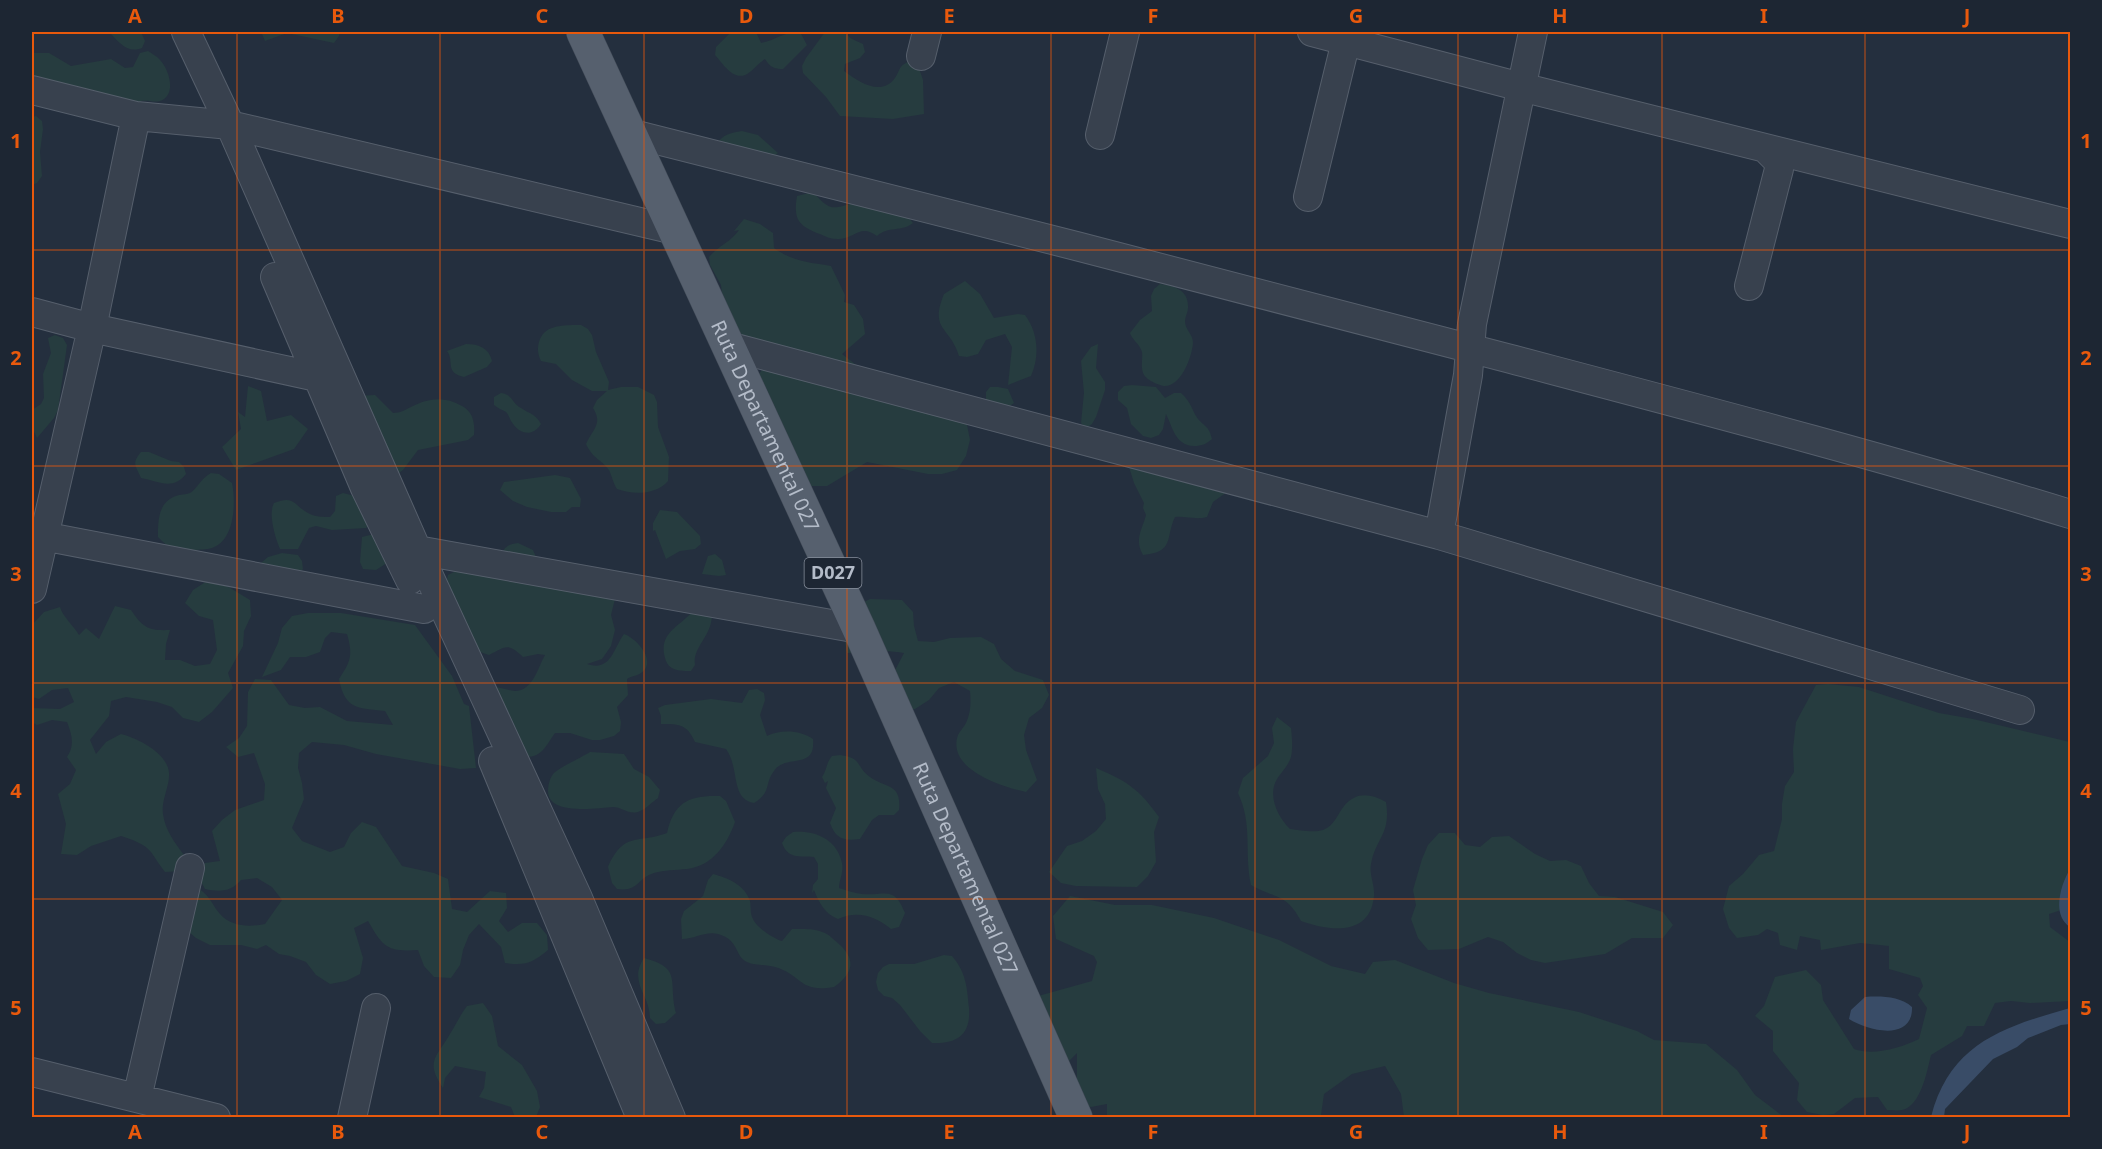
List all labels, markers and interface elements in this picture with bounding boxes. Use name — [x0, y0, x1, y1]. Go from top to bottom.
text: A — [128, 2, 142, 29]
text: B — [331, 2, 345, 29]
text: C — [536, 2, 549, 29]
text: D — [739, 2, 753, 29]
text: E — [943, 2, 955, 29]
text: F — [1148, 2, 1158, 29]
text: G — [1349, 2, 1363, 29]
text: H — [1552, 2, 1568, 29]
text: I — [1760, 2, 1768, 29]
text: J — [1962, 2, 1970, 29]
text: 1 — [10, 127, 22, 154]
text: 1 — [2080, 127, 2092, 154]
street label: Ruta Departamental 027 — [705, 316, 826, 536]
text: 2 — [10, 344, 22, 371]
text: 2 — [2080, 344, 2092, 371]
road number: D027 — [804, 558, 862, 588]
text: 3 — [10, 560, 22, 587]
text: 3 — [2080, 560, 2092, 587]
street label: Ruta Departamental 027 — [907, 758, 1025, 979]
text: 4 — [10, 777, 22, 804]
text: 4 — [2080, 777, 2092, 804]
text: 5 — [10, 994, 22, 1021]
text: 5 — [2080, 994, 2092, 1021]
text: A — [128, 1118, 142, 1145]
text: B — [331, 1118, 345, 1145]
text: C — [536, 1118, 549, 1145]
text: D — [739, 1118, 753, 1145]
text: E — [943, 1118, 955, 1145]
text: F — [1148, 1118, 1158, 1145]
text: G — [1349, 1118, 1363, 1145]
text: H — [1552, 1118, 1568, 1145]
text: I — [1760, 1118, 1768, 1145]
text: J — [1962, 1118, 1970, 1145]

